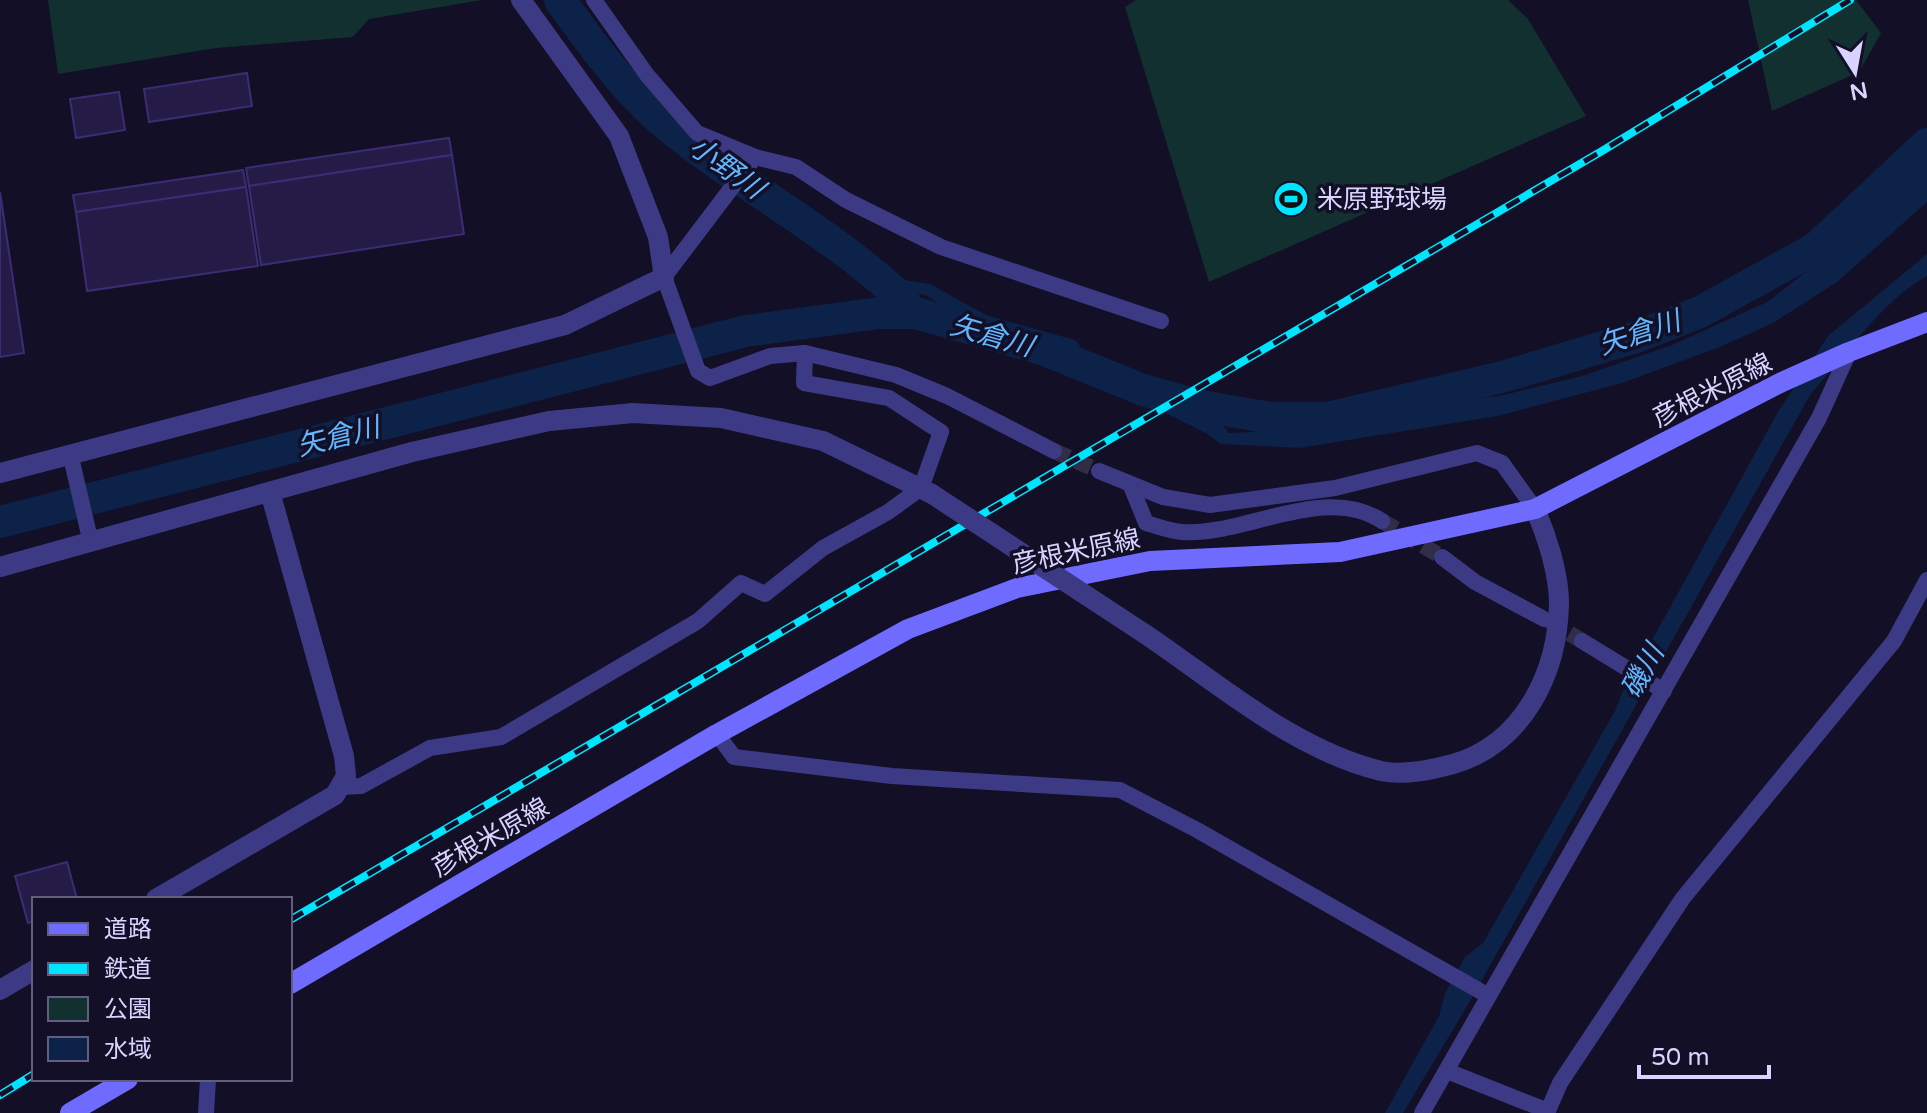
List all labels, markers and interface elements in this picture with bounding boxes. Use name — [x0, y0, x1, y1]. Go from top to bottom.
north arrow — [1815, 32, 1895, 112]
text: N — [1847, 76, 1870, 105]
water label: 小野川 — [682, 129, 773, 208]
sports icon: 米原野球場 — [1272, 180, 1310, 218]
place label: 米原野球場 — [1317, 184, 1447, 215]
water label: 矢倉川 — [1594, 303, 1687, 362]
water label: 矢倉川 — [947, 308, 1040, 365]
street label: 彦根米原線 — [1647, 347, 1777, 434]
water label: 矢倉川 — [293, 410, 386, 464]
street label: 彦根米原線 — [1009, 523, 1143, 580]
water label: 磯川 — [1614, 636, 1673, 704]
street label: 彦根米原線 — [426, 792, 554, 883]
legend — [32, 897, 292, 1081]
text: 道路 — [104, 915, 152, 944]
text: 鉄道 — [104, 955, 152, 984]
text: 公園 — [104, 995, 152, 1024]
scale bar — [1639, 1029, 1769, 1079]
text: 水域 — [104, 1035, 152, 1064]
text: 50 m — [1651, 1043, 1709, 1072]

